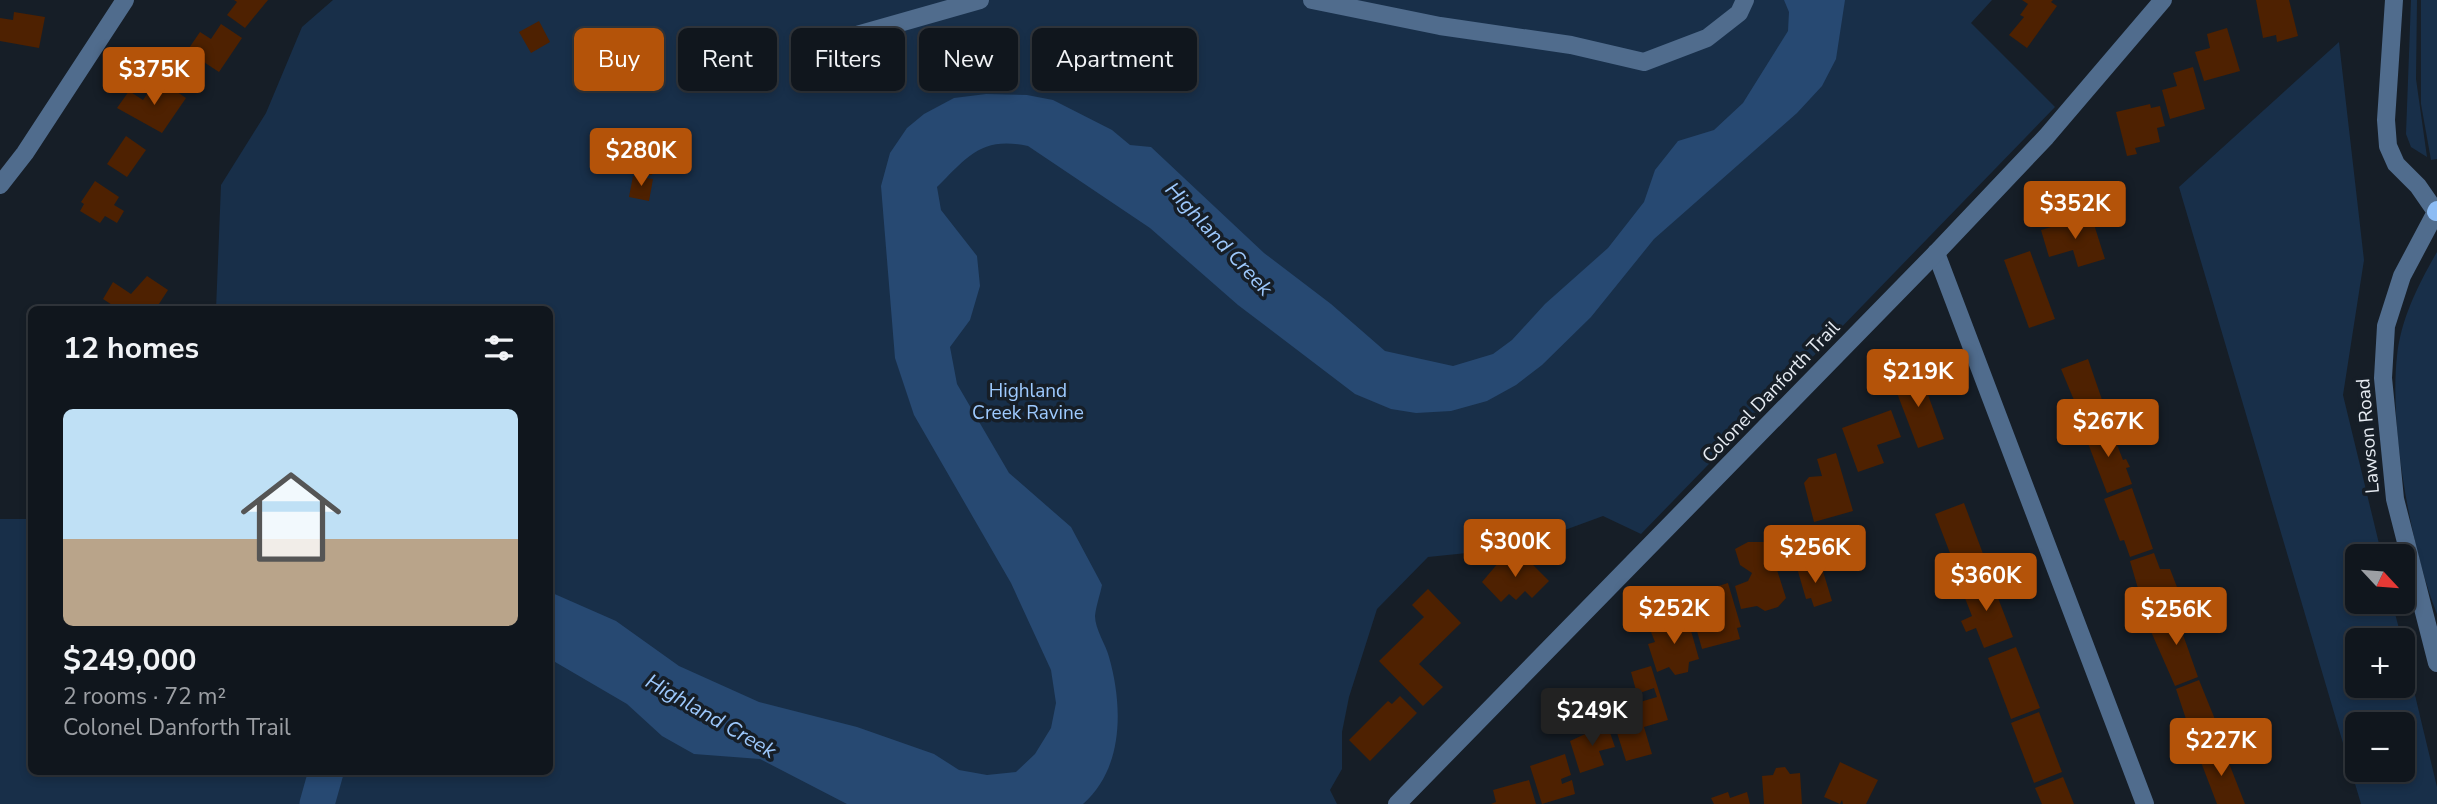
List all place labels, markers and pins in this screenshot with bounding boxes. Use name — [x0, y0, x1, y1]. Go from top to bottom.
pin: $375K — [105, 48, 203, 107]
pin: $280K — [592, 128, 690, 188]
pin: $352K — [2026, 182, 2124, 241]
pin: $219K — [1869, 350, 1967, 409]
pin: $267K — [2059, 400, 2157, 459]
pin: $300K — [1466, 520, 1564, 579]
pin: $256K — [1766, 526, 1864, 585]
pin: $360K — [1937, 554, 2035, 613]
pin: $252K — [1625, 586, 1723, 646]
pin: $256K — [2127, 588, 2225, 647]
pin: $249K — [1543, 688, 1641, 748]
pin: $227K — [2172, 718, 2270, 778]

